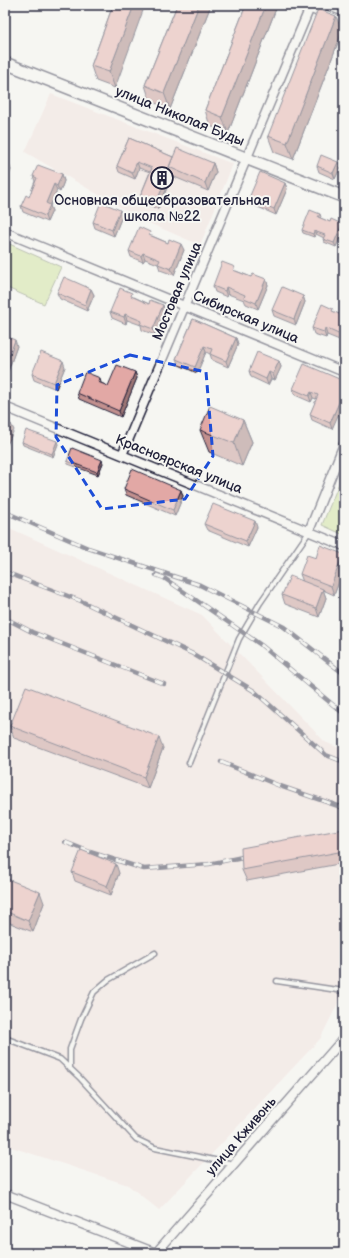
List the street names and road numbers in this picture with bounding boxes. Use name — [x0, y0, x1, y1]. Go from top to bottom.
street label: улица Николая Буды — [113, 82, 247, 150]
street label: Мостовая улица — [149, 239, 206, 343]
street label: Сибирская улица — [191, 287, 302, 347]
street label: Красноярская улица — [113, 431, 246, 498]
street label: улица Кживонь — [202, 1093, 280, 1179]

